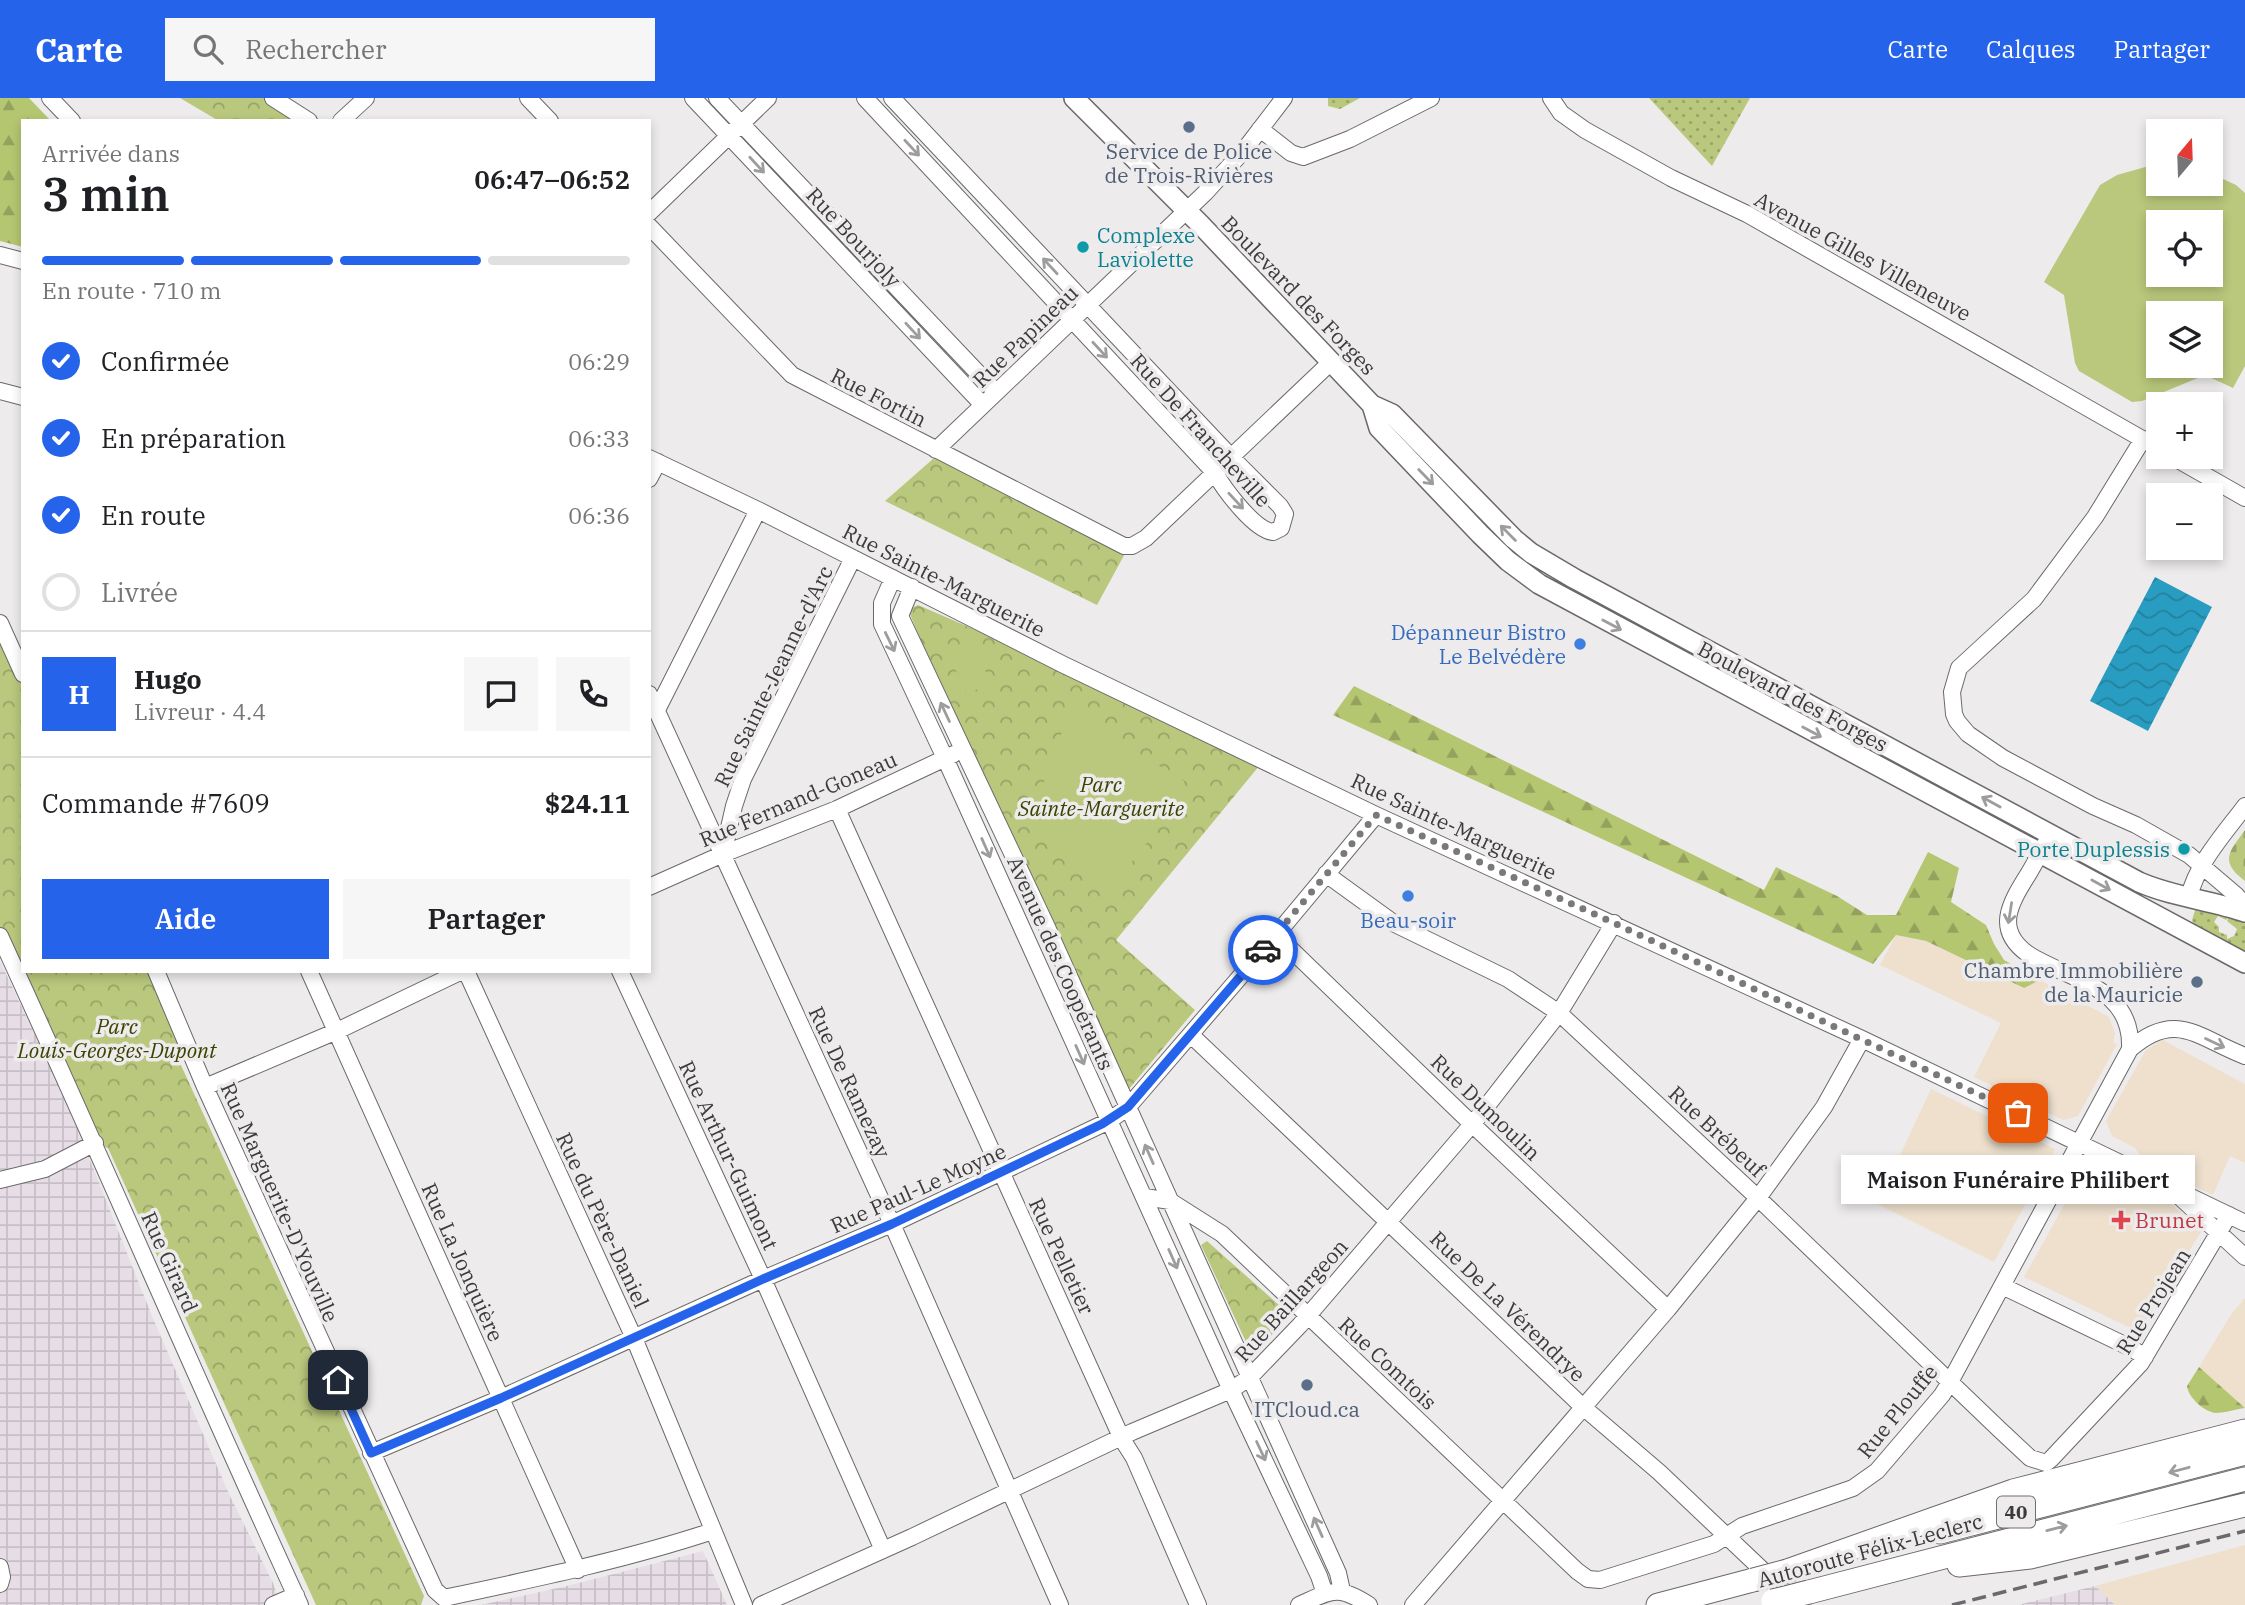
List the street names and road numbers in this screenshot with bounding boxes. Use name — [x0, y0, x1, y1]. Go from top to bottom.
street label: Rue Bourjoly — [800, 181, 908, 294]
street label: Avenue Gilles Villeneuve — [1750, 185, 1976, 327]
street label: Boulevard des Forges — [1216, 209, 1382, 381]
street label: Rue Papineau — [966, 279, 1084, 393]
street label: Rue De Francheville — [1124, 347, 1278, 513]
street label: Rue Fortin — [826, 361, 932, 433]
street label: Rue Sainte-Marguerite — [838, 517, 1050, 643]
street label: Rue Sainte-Jeanne-d'Arc — [707, 561, 839, 791]
street label: Boulevard des Forges — [1693, 634, 1893, 758]
street label: Rue Fernand-Goneau — [695, 745, 901, 853]
street label: Rue Sainte-Marguerite — [1347, 766, 1561, 886]
street label: Avenue des Coopérants — [1001, 852, 1121, 1074]
street label: Rue De Ramezay — [803, 1002, 898, 1163]
street label: Rue Dumoulin — [1425, 1048, 1547, 1166]
street label: Rue Arthur-Guimont — [673, 1056, 785, 1254]
street label: Rue Marguerite-D'Youville — [214, 1078, 346, 1326]
street label: Rue Brébeuf — [1663, 1079, 1772, 1184]
street label: Rue du Père-Daniel — [550, 1128, 656, 1312]
street label: Rue Paul-Le Moyne — [826, 1137, 1010, 1239]
street label: Rue La Jonquière — [416, 1178, 510, 1346]
street label: Rue Pelletier — [1023, 1193, 1102, 1319]
street label: Rue Girard — [135, 1207, 205, 1317]
street label: Rue De La Vérendrye — [1424, 1224, 1592, 1388]
street label: Rue Baillargeon — [1228, 1232, 1354, 1368]
street label: Rue Projean — [2109, 1243, 2197, 1359]
street label: Rue Comtois — [1333, 1310, 1443, 1416]
street label: Rue Plouffe — [1851, 1358, 1943, 1464]
road number: 40 — [1997, 1496, 2035, 1528]
street label: Autoroute Félix-Leclerc — [1754, 1506, 1986, 1594]

